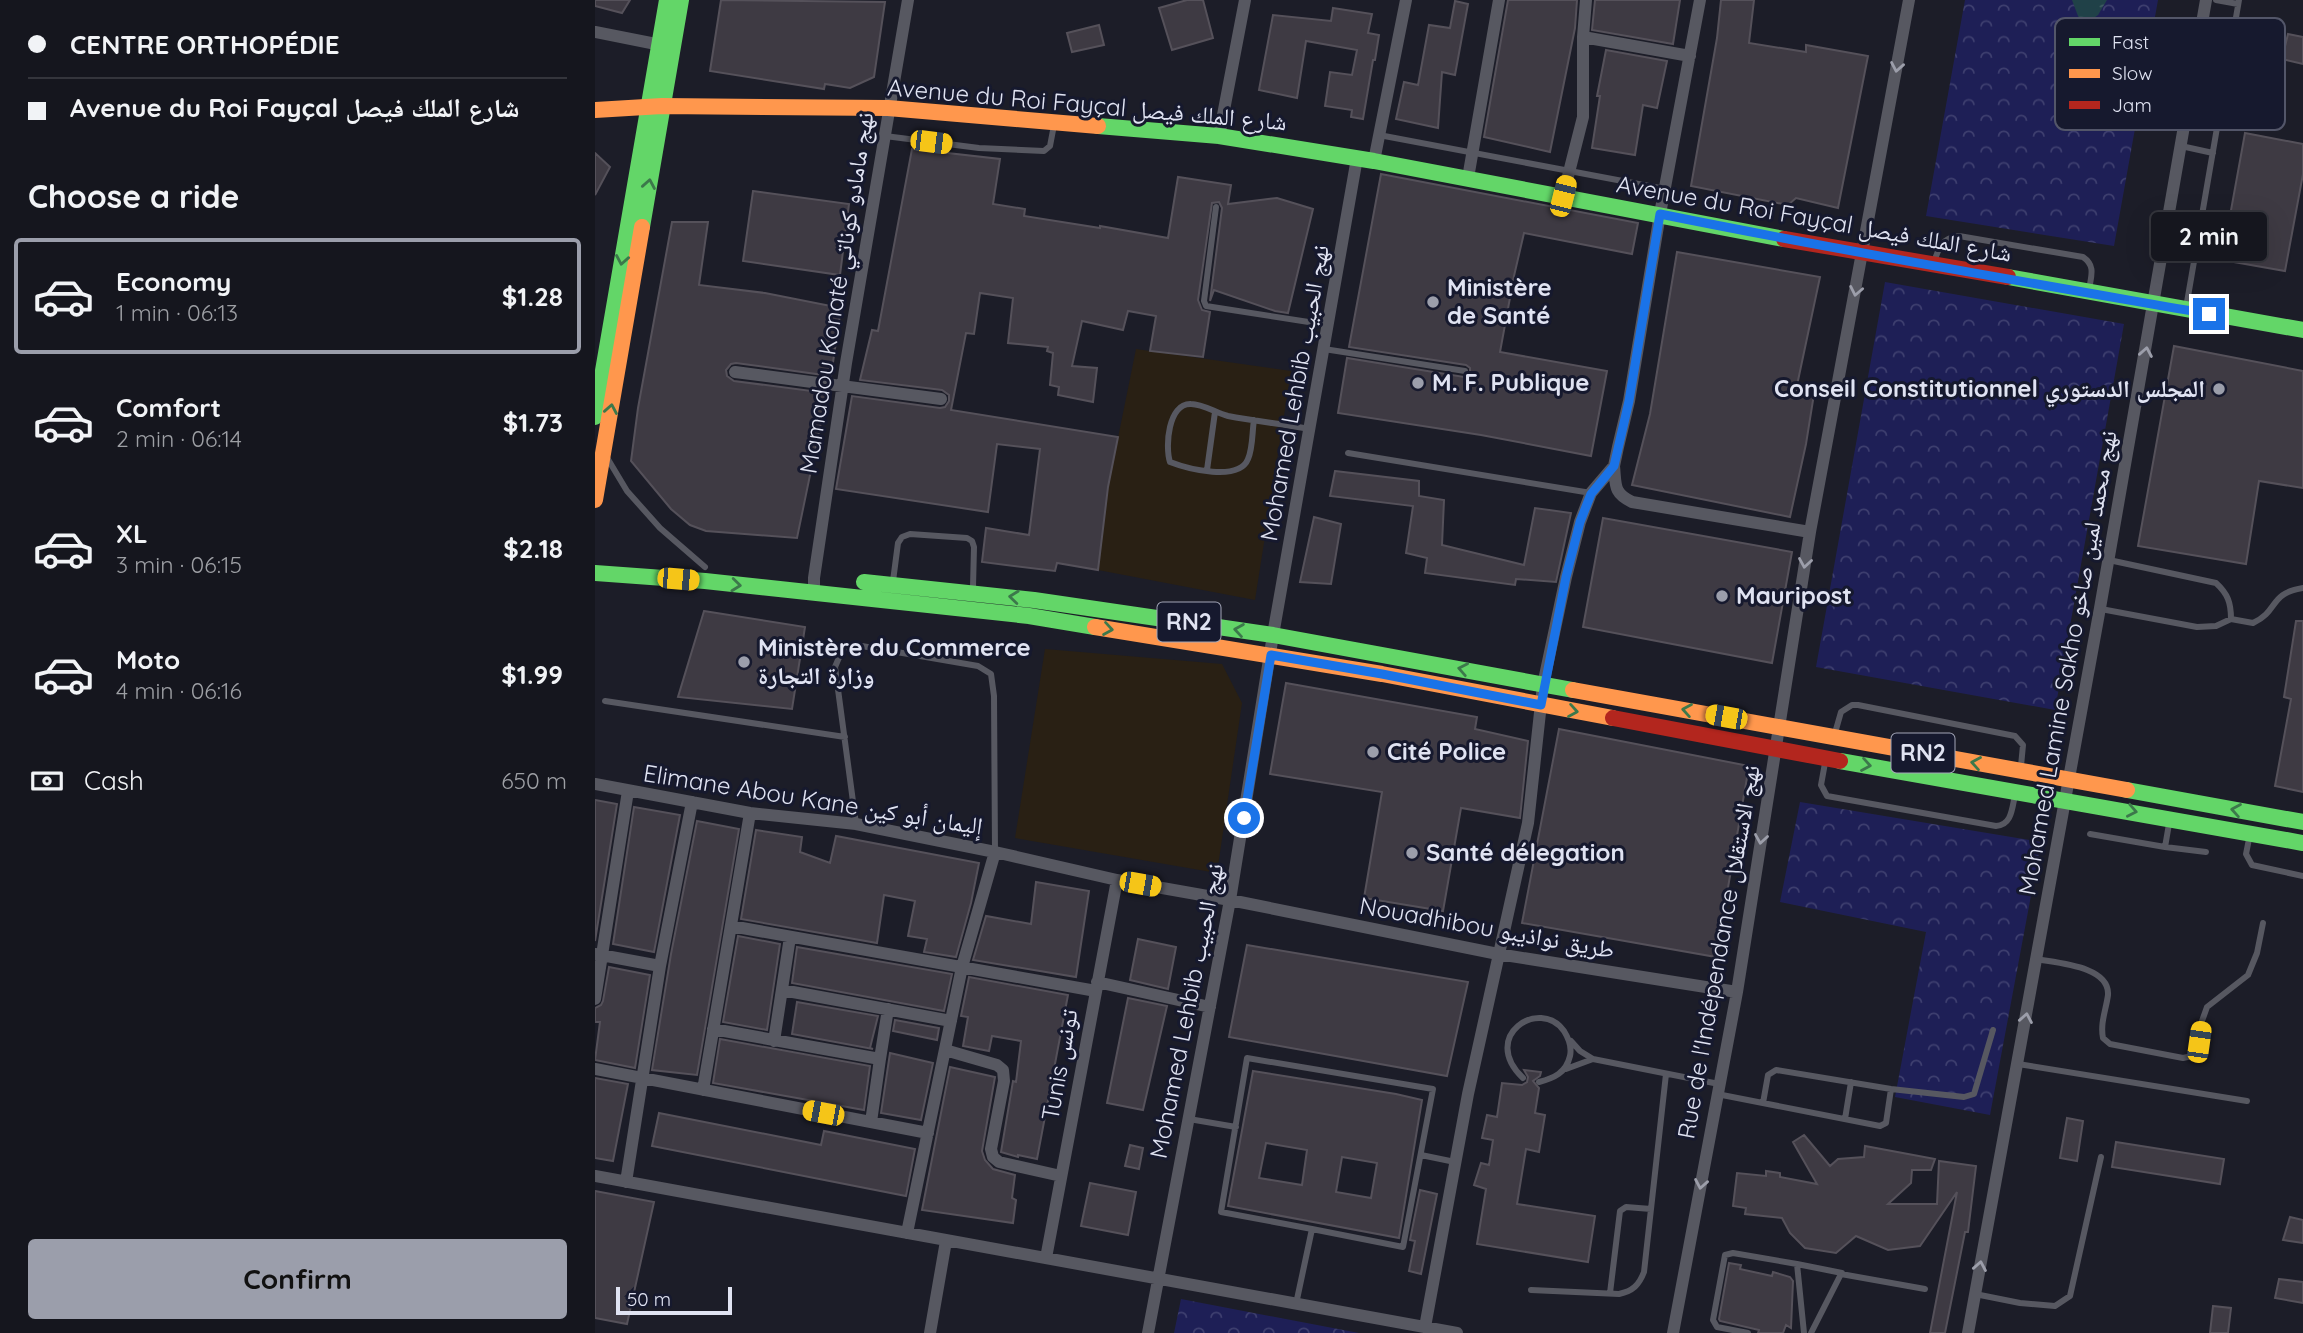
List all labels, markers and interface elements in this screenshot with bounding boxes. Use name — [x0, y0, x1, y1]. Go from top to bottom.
legend — [2055, 18, 2285, 130]
text: CENTRE ORTHOPÉDIE — [70, 28, 340, 61]
text: Fast — [2112, 30, 2149, 54]
one-way arrow — [1890, 61, 1905, 73]
text: Slow — [2112, 61, 2153, 85]
street label: Avenue du Roi Fayçal شارع الملك فيصل — [886, 72, 1288, 137]
text: Avenue du Roi Fayçal شارع الملك فيصل — [70, 91, 519, 124]
text: Jam — [2112, 93, 2152, 117]
street label: Mamadou Konaté نهج مامادو كوناتي — [793, 110, 884, 476]
car — [909, 129, 954, 155]
street label: Avenue du Roi Fayçal شارع الملك فيصل — [1614, 168, 2014, 269]
car — [1548, 173, 1579, 219]
text: Choose a ride — [28, 176, 240, 216]
one-way arrow — [641, 178, 656, 190]
callout: 2 min — [2151, 212, 2267, 262]
text: 2 min — [2179, 222, 2239, 251]
street label: Mohamed Lehbib نهج الحبيب — [1253, 242, 1336, 543]
one-way arrow — [615, 254, 630, 266]
icon: car — [32, 265, 95, 328]
text: Economy — [116, 265, 231, 298]
place label: Ministère de Santé — [1447, 272, 1552, 330]
text: $1.28 — [502, 280, 563, 313]
one-way arrow — [1849, 285, 1864, 297]
marker: Ministère de Santé — [1425, 294, 1441, 310]
text: 1 min · 06:13 — [116, 298, 238, 327]
route end — [2193, 298, 2225, 330]
one-way arrow — [2138, 346, 2153, 358]
place label: M. F. Publique — [1432, 367, 1590, 397]
place label: Conseil Constitutionnel المجلس الدستوري — [1774, 373, 2205, 408]
marker: M. F. Publique — [1410, 375, 1426, 391]
marker: Conseil Constitutionnel المجلس الدستوري — [2211, 381, 2227, 397]
icon: car — [32, 391, 95, 454]
text: Comfort — [116, 391, 221, 424]
one-way arrow — [603, 403, 618, 415]
text: $1.73 — [503, 406, 563, 439]
text: 2 min · 06:14 — [116, 424, 242, 453]
street label: Mohamed Lamine Sakho نهج محمد لمين صاخو — [2011, 428, 2124, 898]
icon: car — [32, 517, 95, 580]
text: XL — [116, 517, 148, 550]
text: $2.18 — [503, 532, 563, 565]
text: 3 min · 06:15 — [116, 550, 242, 579]
one-way arrow — [1798, 557, 1813, 569]
car — [657, 567, 700, 591]
one-way arrow — [730, 577, 742, 592]
place label: Mauripost — [1736, 580, 1852, 610]
marker: Mauripost — [1714, 588, 1730, 604]
one-way arrow — [1008, 590, 1020, 605]
road number: RN2 — [1157, 602, 1221, 642]
one-way arrow — [1102, 621, 1114, 636]
one-way arrow — [1233, 623, 1245, 638]
place label: Ministère du Commerce وزارة التجارة — [758, 632, 1031, 690]
icon: car — [32, 643, 95, 706]
text: Moto — [116, 643, 180, 676]
marker: Ministère du Commerce وزارة التجارة — [736, 654, 752, 670]
text: $1.99 — [501, 658, 563, 691]
one-way arrow — [1457, 663, 1469, 678]
text: 4 min · 06:16 — [116, 676, 242, 705]
one-way arrow — [1567, 702, 1579, 717]
one-way arrow — [1681, 703, 1693, 718]
car — [1704, 703, 1749, 731]
road number: RN2 — [1891, 734, 1955, 772]
place label: Cité Police — [1387, 736, 1506, 766]
marker: Cité Police — [1365, 744, 1381, 760]
one-way arrow — [1860, 756, 1872, 771]
street label: Elimane Abou Kane إليمان أبو كين — [641, 757, 985, 842]
one-way arrow — [1970, 757, 1982, 772]
icon: cash — [28, 762, 66, 800]
street label: Rue de l'Indépendance نهج الاستقلال — [1670, 763, 1767, 1141]
text: Cash — [84, 764, 144, 797]
text: 650 m — [501, 766, 567, 795]
route start — [1228, 802, 1260, 834]
one-way arrow — [2126, 803, 2138, 818]
one-way arrow — [2230, 803, 2242, 818]
one-way arrow — [1754, 834, 1769, 845]
place label: Santé délegation — [1426, 837, 1625, 867]
marker: Santé délegation — [1404, 845, 1420, 861]
street label: Mohamed Lehbib نهج الحبيب — [1143, 861, 1230, 1161]
car — [1118, 870, 1163, 898]
street label: Nouadhibou طريق نواذيبو — [1357, 890, 1617, 964]
street label: Tunis تونس — [1034, 1007, 1084, 1123]
one-way arrow — [2017, 1012, 2032, 1024]
car — [2186, 1020, 2213, 1064]
car — [801, 1099, 846, 1127]
one-way arrow — [1694, 1178, 1709, 1190]
button: Confirm — [28, 1239, 567, 1319]
one-way arrow — [1972, 1260, 1987, 1272]
scale bar — [616, 1284, 731, 1316]
text: 50 m — [627, 1287, 671, 1311]

